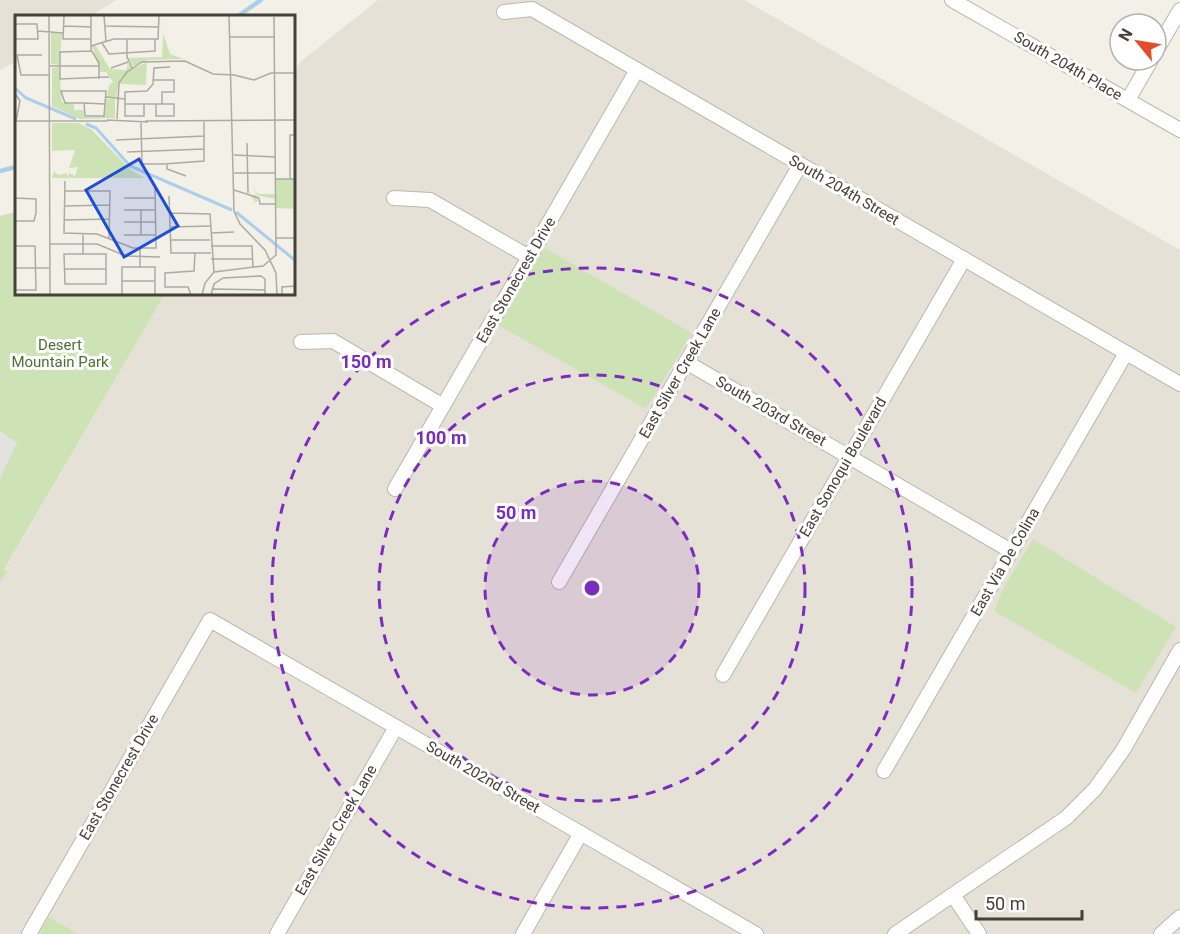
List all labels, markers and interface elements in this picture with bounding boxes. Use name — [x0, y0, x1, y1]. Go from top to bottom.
north arrow — [1108, 12, 1168, 72]
inset map — [15, 15, 296, 296]
text: N — [1114, 25, 1136, 44]
street label: South 204th Place — [1011, 28, 1125, 104]
street label: South 204th Street — [786, 151, 902, 229]
street label: East Stonecrest Drive — [473, 214, 559, 346]
street label: East Silver Creek Lane — [635, 305, 725, 441]
park label: Desert Mountain Park — [11, 336, 109, 371]
text: 150 m — [340, 351, 392, 372]
street label: South 203rd Street — [713, 372, 830, 450]
street label: East Sonoqui Boulevard — [796, 394, 890, 540]
text: 100 m — [415, 427, 467, 448]
text: 50 m — [496, 502, 536, 523]
street label: East Via De Colina — [967, 505, 1043, 619]
centre of rings — [582, 578, 602, 598]
street label: East Stonecrest Drive — [76, 711, 162, 843]
street label: South 202nd Street — [423, 737, 543, 817]
street label: East Silver Creek Lane — [291, 762, 381, 898]
scale bar — [976, 883, 1082, 921]
text: 50 m — [985, 893, 1025, 914]

